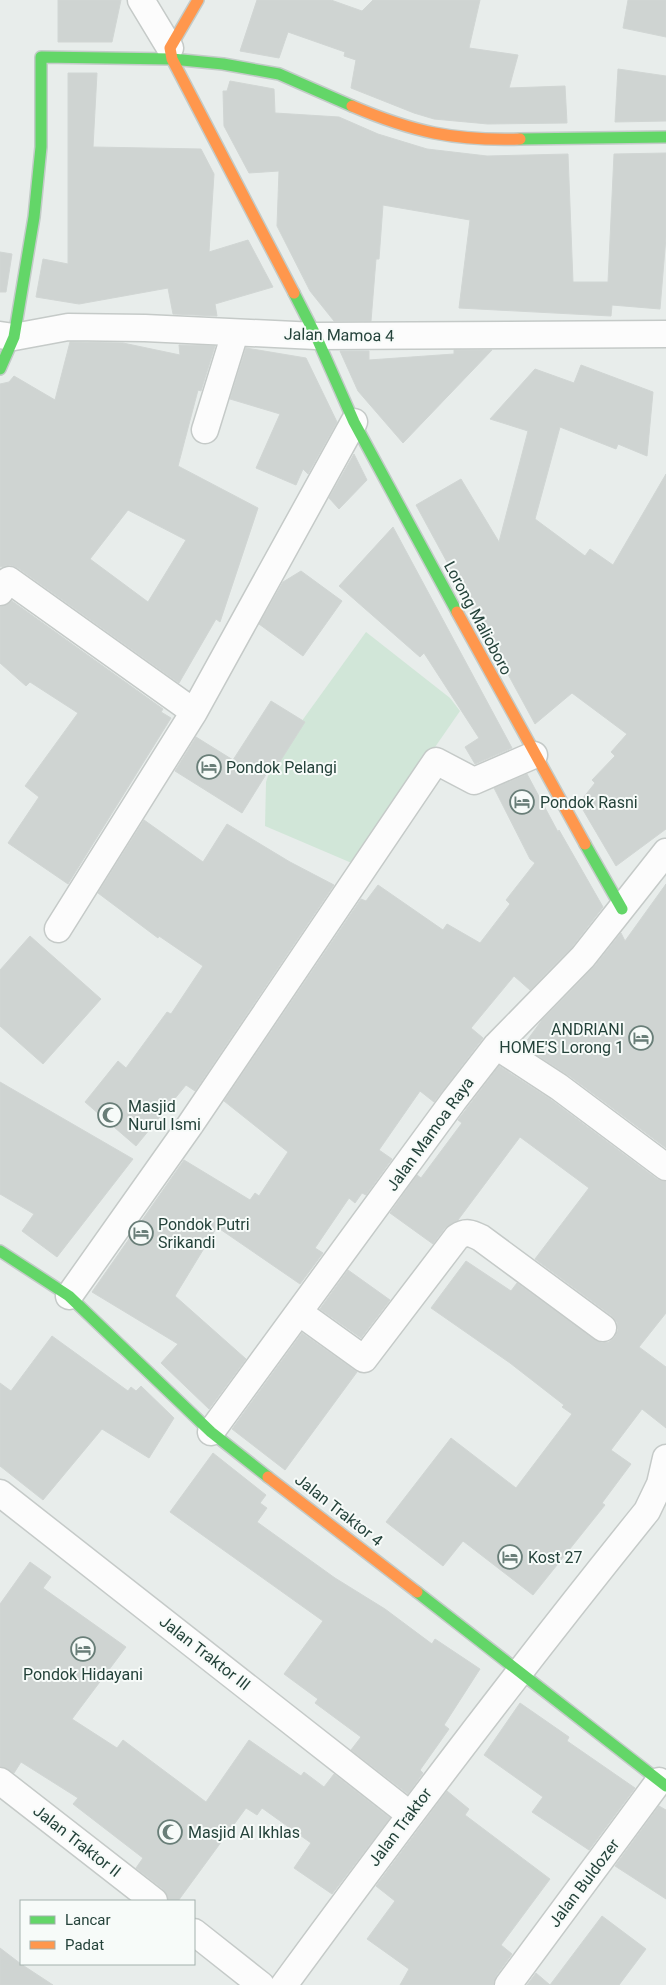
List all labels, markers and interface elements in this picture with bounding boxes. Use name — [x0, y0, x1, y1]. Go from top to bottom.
street label: Jalan Mamoa 4 — [284, 325, 394, 345]
street label: Lorong Malioboro — [440, 558, 516, 678]
hotel icon: Pondok Pelangi — [196, 754, 222, 780]
place label: Pondok Pelangi — [226, 758, 337, 777]
hotel icon: Pondok Rasni — [509, 789, 535, 815]
place label: Pondok Rasni — [540, 793, 638, 812]
place label: ANDRIANI HOME'S Lorong 1 — [499, 1020, 624, 1057]
hotel icon: ANDRIANI HOME'S Lorong 1 — [628, 1025, 654, 1051]
street label: Jalan Mamoa Raya — [382, 1073, 478, 1195]
place label: Masjid Nurul Ismi — [128, 1097, 201, 1134]
mosque icon: Masjid Nurul Ismi — [97, 1102, 123, 1128]
place label: Pondok Putri Srikandi — [158, 1215, 250, 1252]
hotel icon: Pondok Putri Srikandi — [128, 1220, 154, 1246]
street label: Jalan Traktor 4 — [291, 1470, 387, 1550]
hotel icon: Kost 27 — [497, 1544, 523, 1570]
place label: Kost 27 — [528, 1548, 582, 1567]
street label: Jalan Traktor III — [156, 1612, 254, 1694]
hotel icon: Pondok Hidayani — [70, 1636, 96, 1662]
place label: Pondok Hidayani — [23, 1665, 143, 1684]
street label: Jalan Traktor — [364, 1784, 436, 1870]
street label: Jalan Traktor II — [29, 1801, 125, 1881]
mosque icon: Masjid Al Ikhlas — [157, 1819, 183, 1845]
place label: Masjid Al Ikhlas — [188, 1823, 300, 1842]
street label: Jalan Buldozer — [545, 1835, 624, 1931]
legend — [20, 1900, 195, 1965]
text: Lancar — [65, 1911, 111, 1929]
text: Padat — [65, 1936, 104, 1954]

